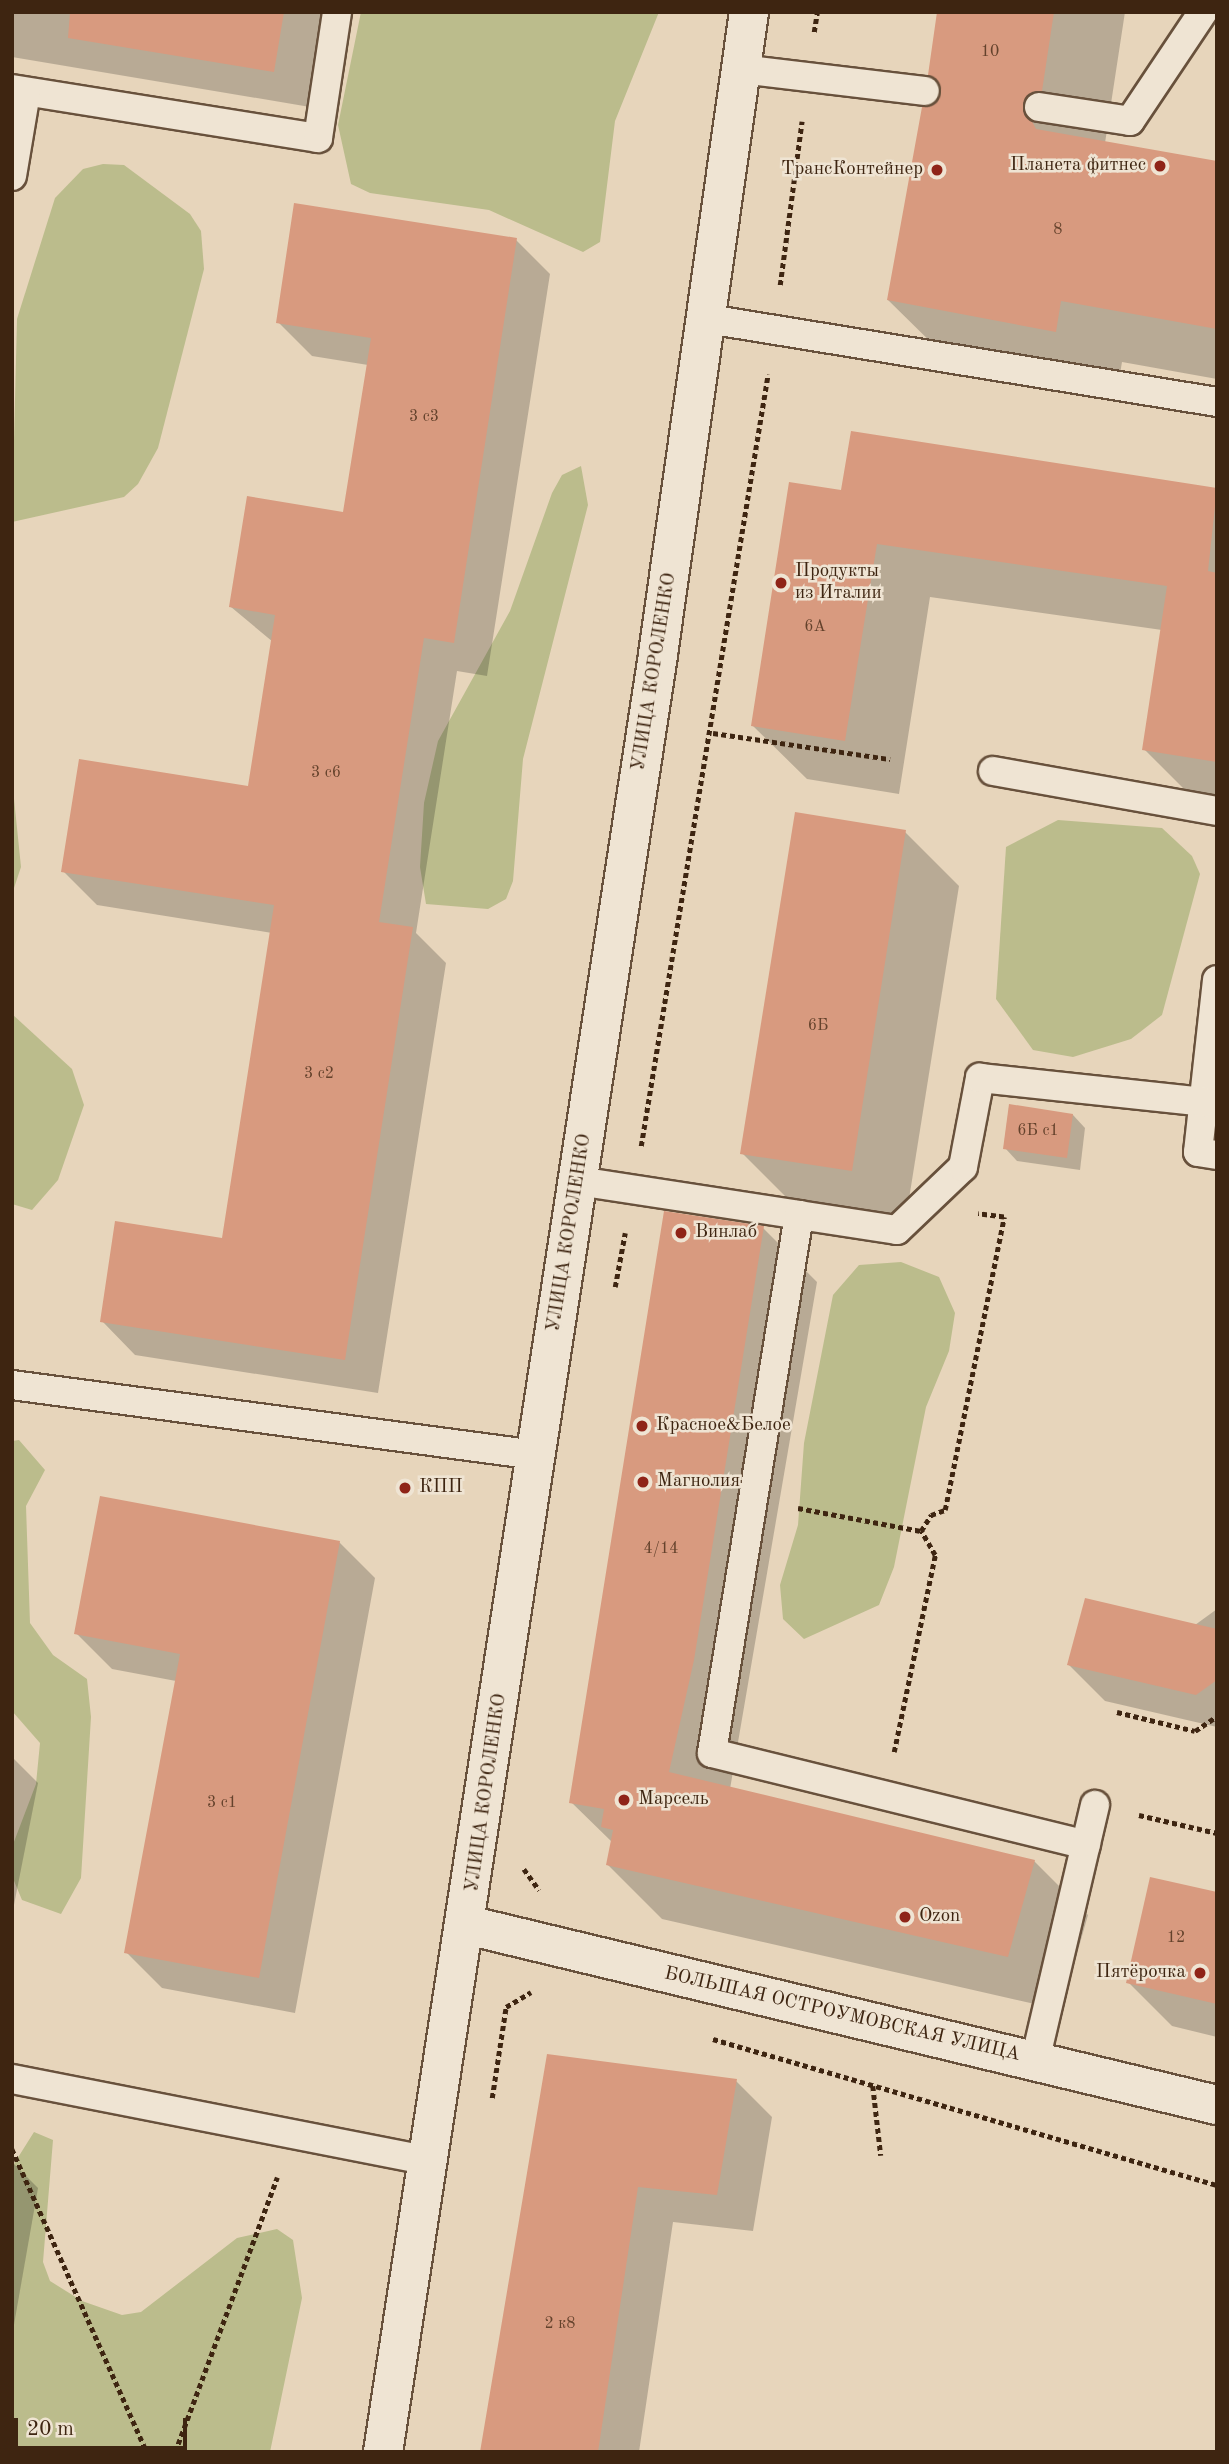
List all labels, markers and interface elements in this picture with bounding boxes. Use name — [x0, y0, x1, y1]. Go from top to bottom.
house number: 10 — [981, 42, 999, 62]
place label: Планета фитнес — [1010, 155, 1146, 177]
marker: Планета фитнес — [1152, 158, 1168, 174]
place label: ТрансКонтейнер — [781, 159, 923, 181]
marker: ТрансКонтейнер — [929, 162, 945, 178]
house number: 8 — [1053, 220, 1063, 240]
house number: 3 с3 — [409, 407, 439, 427]
place label: Продукты из Италии — [795, 561, 882, 605]
street label: УЛИЦА КОРОЛЕНКО — [628, 571, 682, 773]
marker: Продукты из Италии — [773, 575, 789, 591]
house number: 6А — [804, 617, 826, 637]
house number: 3 с6 — [311, 763, 341, 783]
house number: 6Б — [808, 1016, 828, 1036]
house number: 3 с2 — [304, 1064, 334, 1084]
house number: 6Б с1 — [1017, 1121, 1059, 1141]
street label: УЛИЦА КОРОЛЕНКО — [543, 1132, 597, 1334]
place label: Винлаб — [695, 1222, 757, 1244]
marker: Винлаб — [673, 1225, 689, 1241]
place label: Красное&Белое — [656, 1415, 791, 1437]
marker: Красное&Белое — [634, 1418, 650, 1434]
place label: Магнолия — [657, 1471, 740, 1493]
marker: Магнолия — [635, 1474, 651, 1490]
place label: КПП — [419, 1477, 463, 1499]
marker: КПП — [397, 1480, 413, 1496]
house number: 4/14 — [643, 1539, 679, 1559]
street label: УЛИЦА КОРОЛЕНКО — [462, 1692, 512, 1894]
place label: Марсель — [638, 1789, 709, 1811]
marker: Марсель — [616, 1792, 632, 1808]
house number: 3 с1 — [207, 1793, 237, 1813]
place label: Ozon — [919, 1906, 960, 1928]
marker: Ozon — [897, 1909, 913, 1925]
house number: 12 — [1167, 1928, 1185, 1948]
place label: Пятёрочка — [1096, 1962, 1186, 1984]
street label: БОЛЬШАЯ ОСТРОУМОВСКАЯ УЛИЦА — [662, 1963, 1022, 2067]
marker: Пятёрочка — [1192, 1965, 1208, 1981]
house number: 2 к8 — [544, 2314, 576, 2334]
scale bar — [18, 2404, 191, 2448]
text: 20 m — [27, 2419, 74, 2440]

